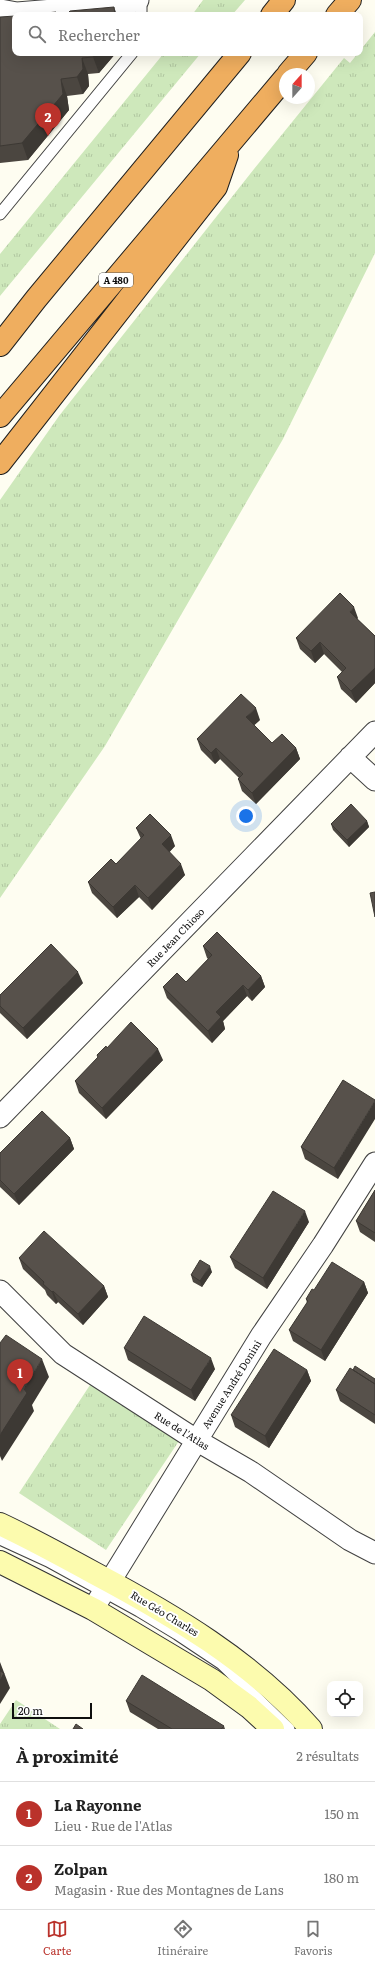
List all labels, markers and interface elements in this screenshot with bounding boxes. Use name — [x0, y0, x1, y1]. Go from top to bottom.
search box — [12, 12, 363, 56]
icon: search — [26, 23, 48, 45]
text: Rechercher — [58, 23, 140, 46]
north arrow — [279, 68, 315, 104]
pin: 2 — [35, 103, 61, 136]
road number: A 480 — [99, 273, 133, 287]
your location — [236, 806, 256, 826]
street label: Rue Jean Chioso — [143, 904, 207, 970]
street label: Avenue André Donini — [198, 1336, 265, 1431]
pin: 1 — [7, 1359, 33, 1392]
street label: Rue de l'Atlas — [152, 1407, 213, 1453]
street label: Rue Géo Charles — [128, 1587, 202, 1640]
map controls — [327, 1681, 363, 1717]
button: locate — [327, 1681, 363, 1717]
scale bar — [12, 1701, 92, 1720]
text: 20 m — [18, 1702, 43, 1718]
text: À proximité — [16, 1743, 119, 1768]
text: 2 résultats — [296, 1746, 359, 1765]
text: La Rayonne — [54, 1793, 142, 1816]
text: 1 — [26, 1804, 32, 1823]
text: 150 m — [324, 1804, 359, 1823]
text: Lieu · Rue de l'Atlas — [54, 1816, 172, 1835]
text: Zolpan — [54, 1857, 108, 1880]
text: 2 — [26, 1868, 32, 1887]
text: 180 m — [324, 1868, 359, 1887]
text: Magasin · Rue des Montagnes de Lans — [54, 1880, 284, 1899]
tab: Carte — [43, 1918, 72, 1958]
tab: Itinéraire — [157, 1918, 208, 1958]
tab: Favoris — [294, 1918, 332, 1958]

